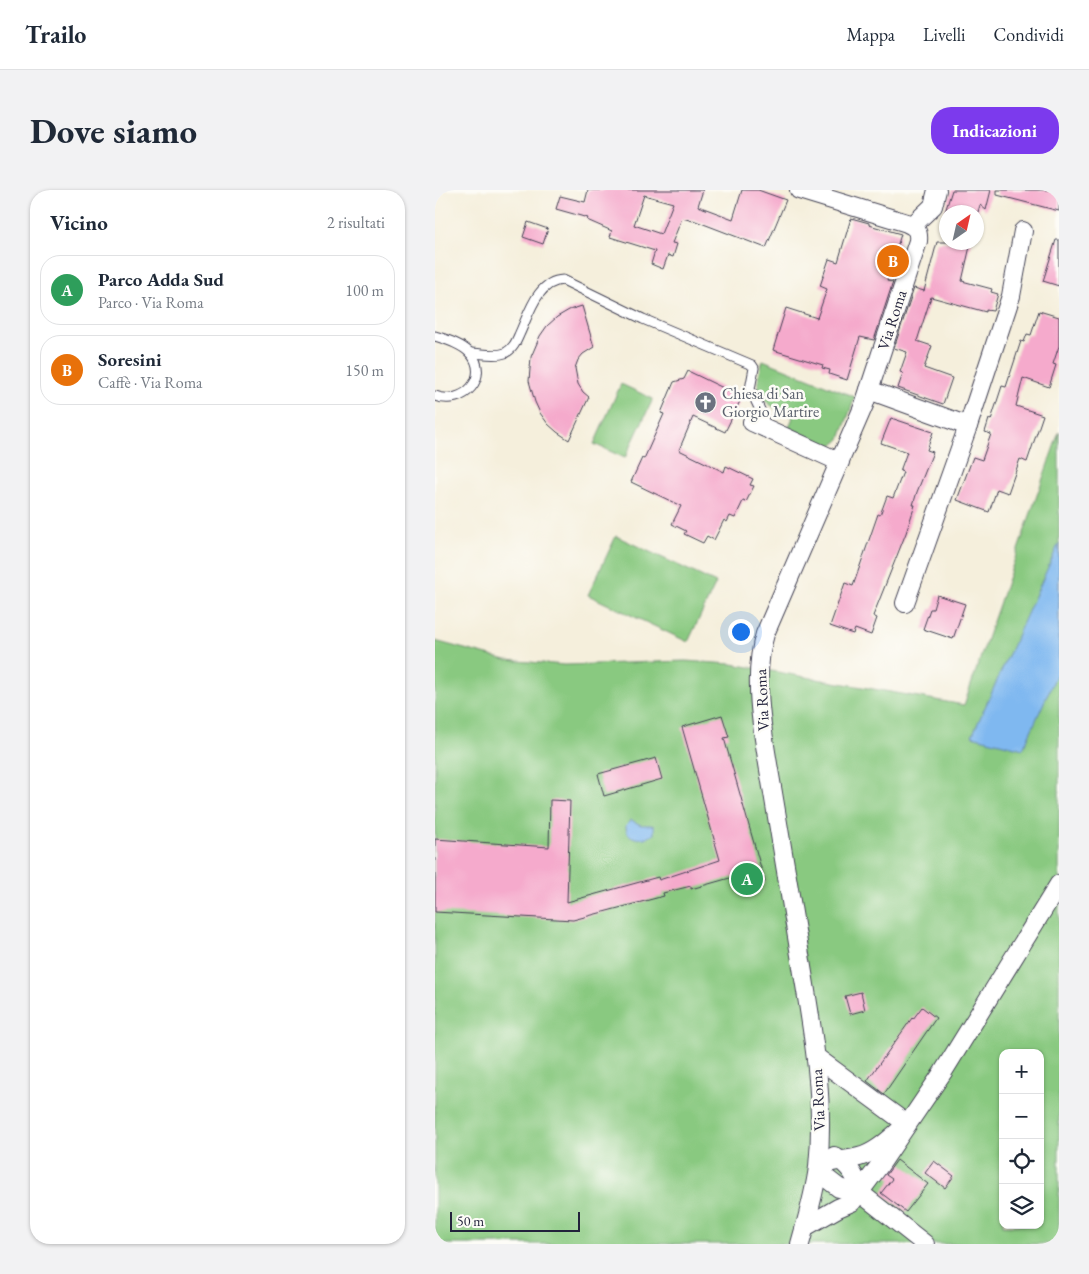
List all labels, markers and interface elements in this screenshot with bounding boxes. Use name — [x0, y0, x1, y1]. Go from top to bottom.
text: Trailo — [25, 19, 86, 50]
text: Mappa — [846, 23, 895, 46]
text: Livelli — [923, 23, 965, 46]
text: Condividi — [993, 23, 1064, 46]
button: Indicazioni — [931, 107, 1059, 154]
text: Dove siamo — [30, 108, 197, 153]
north arrow — [939, 205, 984, 250]
text: Vicino — [50, 209, 108, 236]
text: 2 risultati — [327, 212, 385, 233]
pin: B — [877, 242, 909, 280]
text: Parco Adda Sud — [98, 267, 224, 292]
text: A — [61, 280, 73, 301]
text: 100 m — [345, 280, 384, 301]
street label: Via Roma — [872, 287, 912, 353]
text: Parco · Via Roma — [98, 292, 204, 313]
text: Soresini — [98, 347, 162, 372]
text: B — [62, 360, 72, 381]
text: 150 m — [345, 360, 384, 381]
text: Caffè · Via Roma — [98, 372, 202, 393]
place label: Chiesa di San Giorgio Martire — [722, 383, 819, 422]
church icon: Chiesa di San Giorgio Martire — [694, 390, 718, 414]
your location — [728, 619, 754, 645]
street label: Via Roma — [750, 668, 774, 732]
pin: A — [731, 860, 763, 898]
map controls — [999, 1049, 1044, 1229]
button: + — [999, 1049, 1044, 1094]
street label: Via Roma — [806, 1068, 830, 1132]
button: − — [999, 1094, 1044, 1139]
button: locate — [999, 1139, 1044, 1184]
button: layers — [999, 1184, 1044, 1229]
scale bar — [450, 1209, 580, 1232]
text: 50 m — [457, 1212, 484, 1230]

